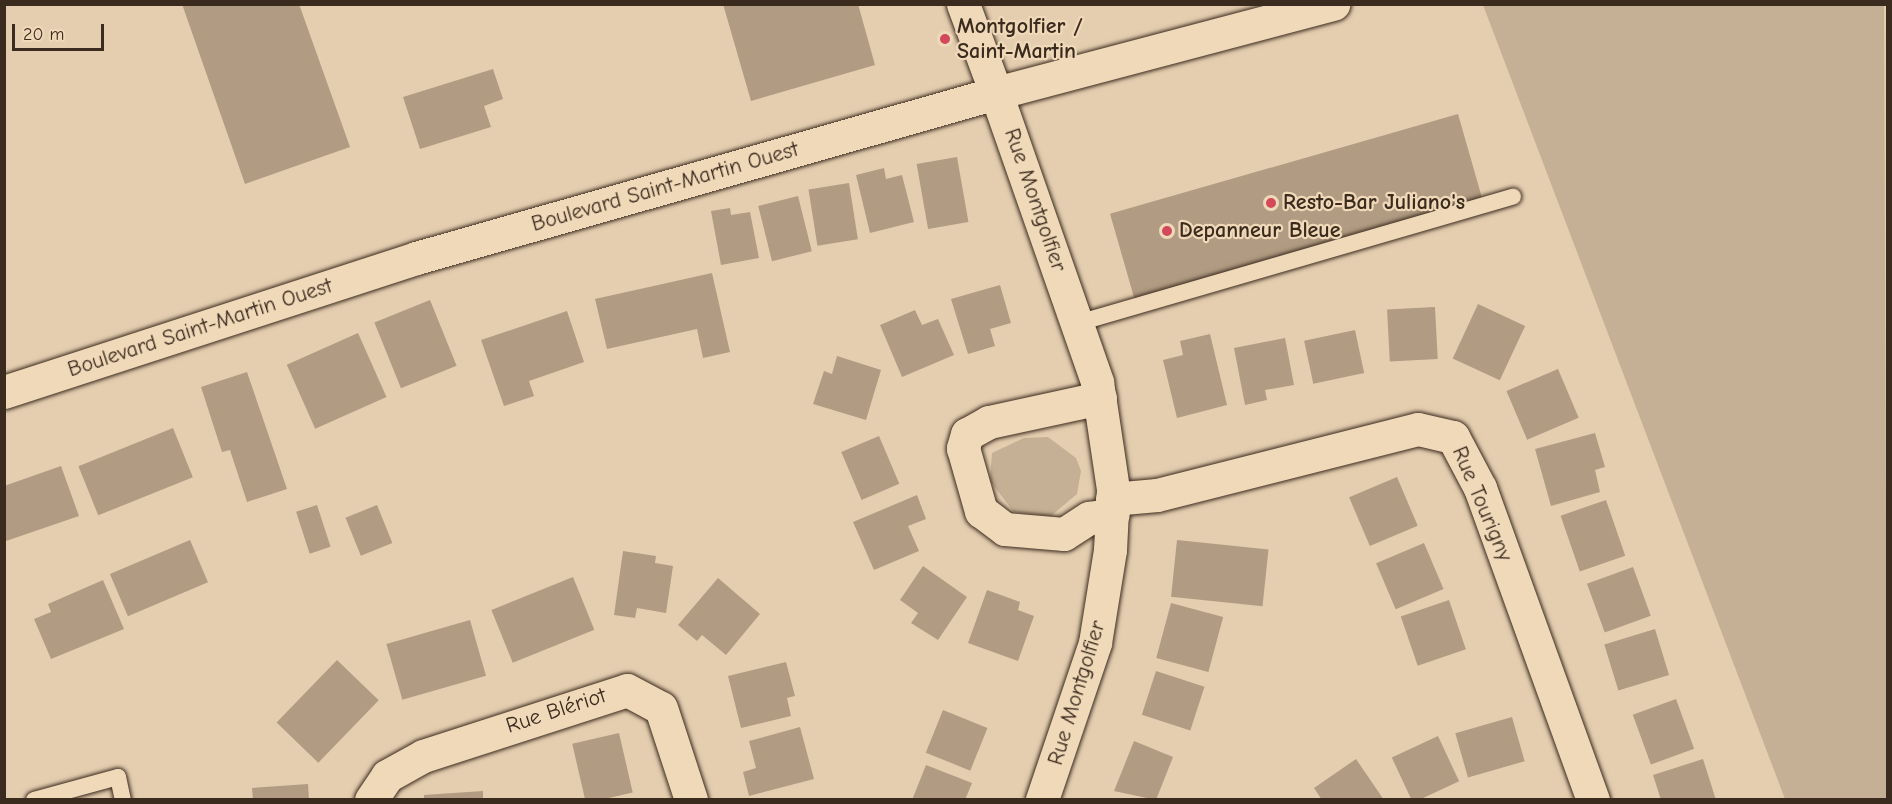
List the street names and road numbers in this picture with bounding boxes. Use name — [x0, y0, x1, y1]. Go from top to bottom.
street label: Rue Montgolfier — [998, 125, 1072, 275]
street label: Boulevard Saint-Martin Ouest — [528, 136, 802, 238]
street label: Boulevard Saint-Martin Ouest — [64, 273, 336, 383]
street label: Rue Tourigny — [1446, 442, 1518, 566]
street label: Rue Montgolfier — [1043, 618, 1111, 768]
street label: Rue Blériot — [503, 682, 609, 740]

